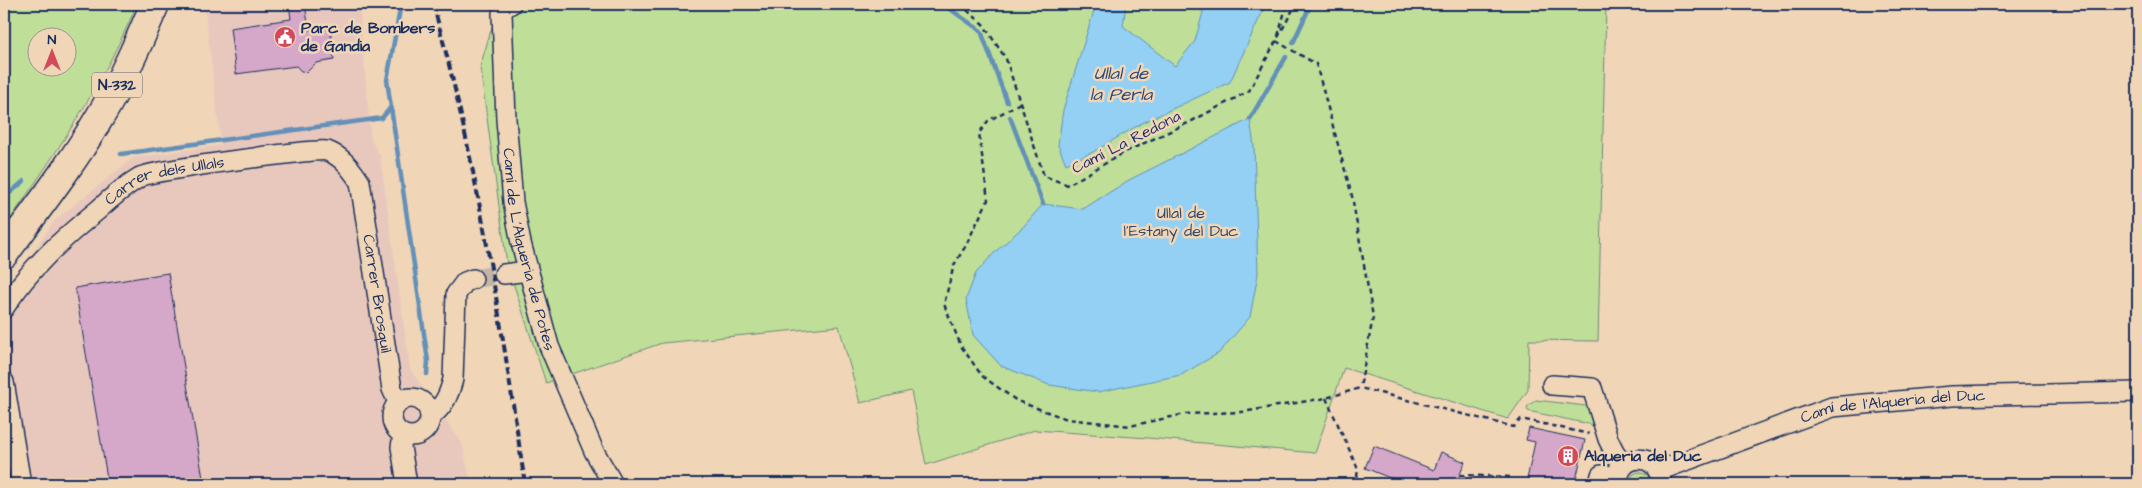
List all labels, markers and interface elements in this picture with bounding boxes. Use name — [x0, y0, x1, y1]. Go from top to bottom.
place label: Parc de Bombers de Gandia — [300, 17, 435, 57]
public building icon: Parc de Bombers de Gandia — [273, 25, 297, 49]
north arrow — [28, 28, 78, 78]
text: N — [48, 30, 57, 50]
water label: Ullal de la Perla — [1090, 61, 1153, 107]
road number: N-332 — [92, 72, 142, 98]
street label: Camí La Redona — [1068, 105, 1184, 179]
street label: Camí de L'Alqueria de Potes — [497, 147, 561, 354]
street label: Carrer dels Ullals — [100, 151, 226, 210]
park label: Ullal de l’Estany del Duc — [1124, 202, 1238, 243]
street label: Carrer Brosquil — [357, 233, 397, 354]
street label: Camí de l'Alqueria del Duc — [1797, 384, 1986, 429]
building icon: Alqueria del Duc — [1556, 444, 1580, 468]
place label: Alqueria del Duc — [1584, 445, 1703, 467]

